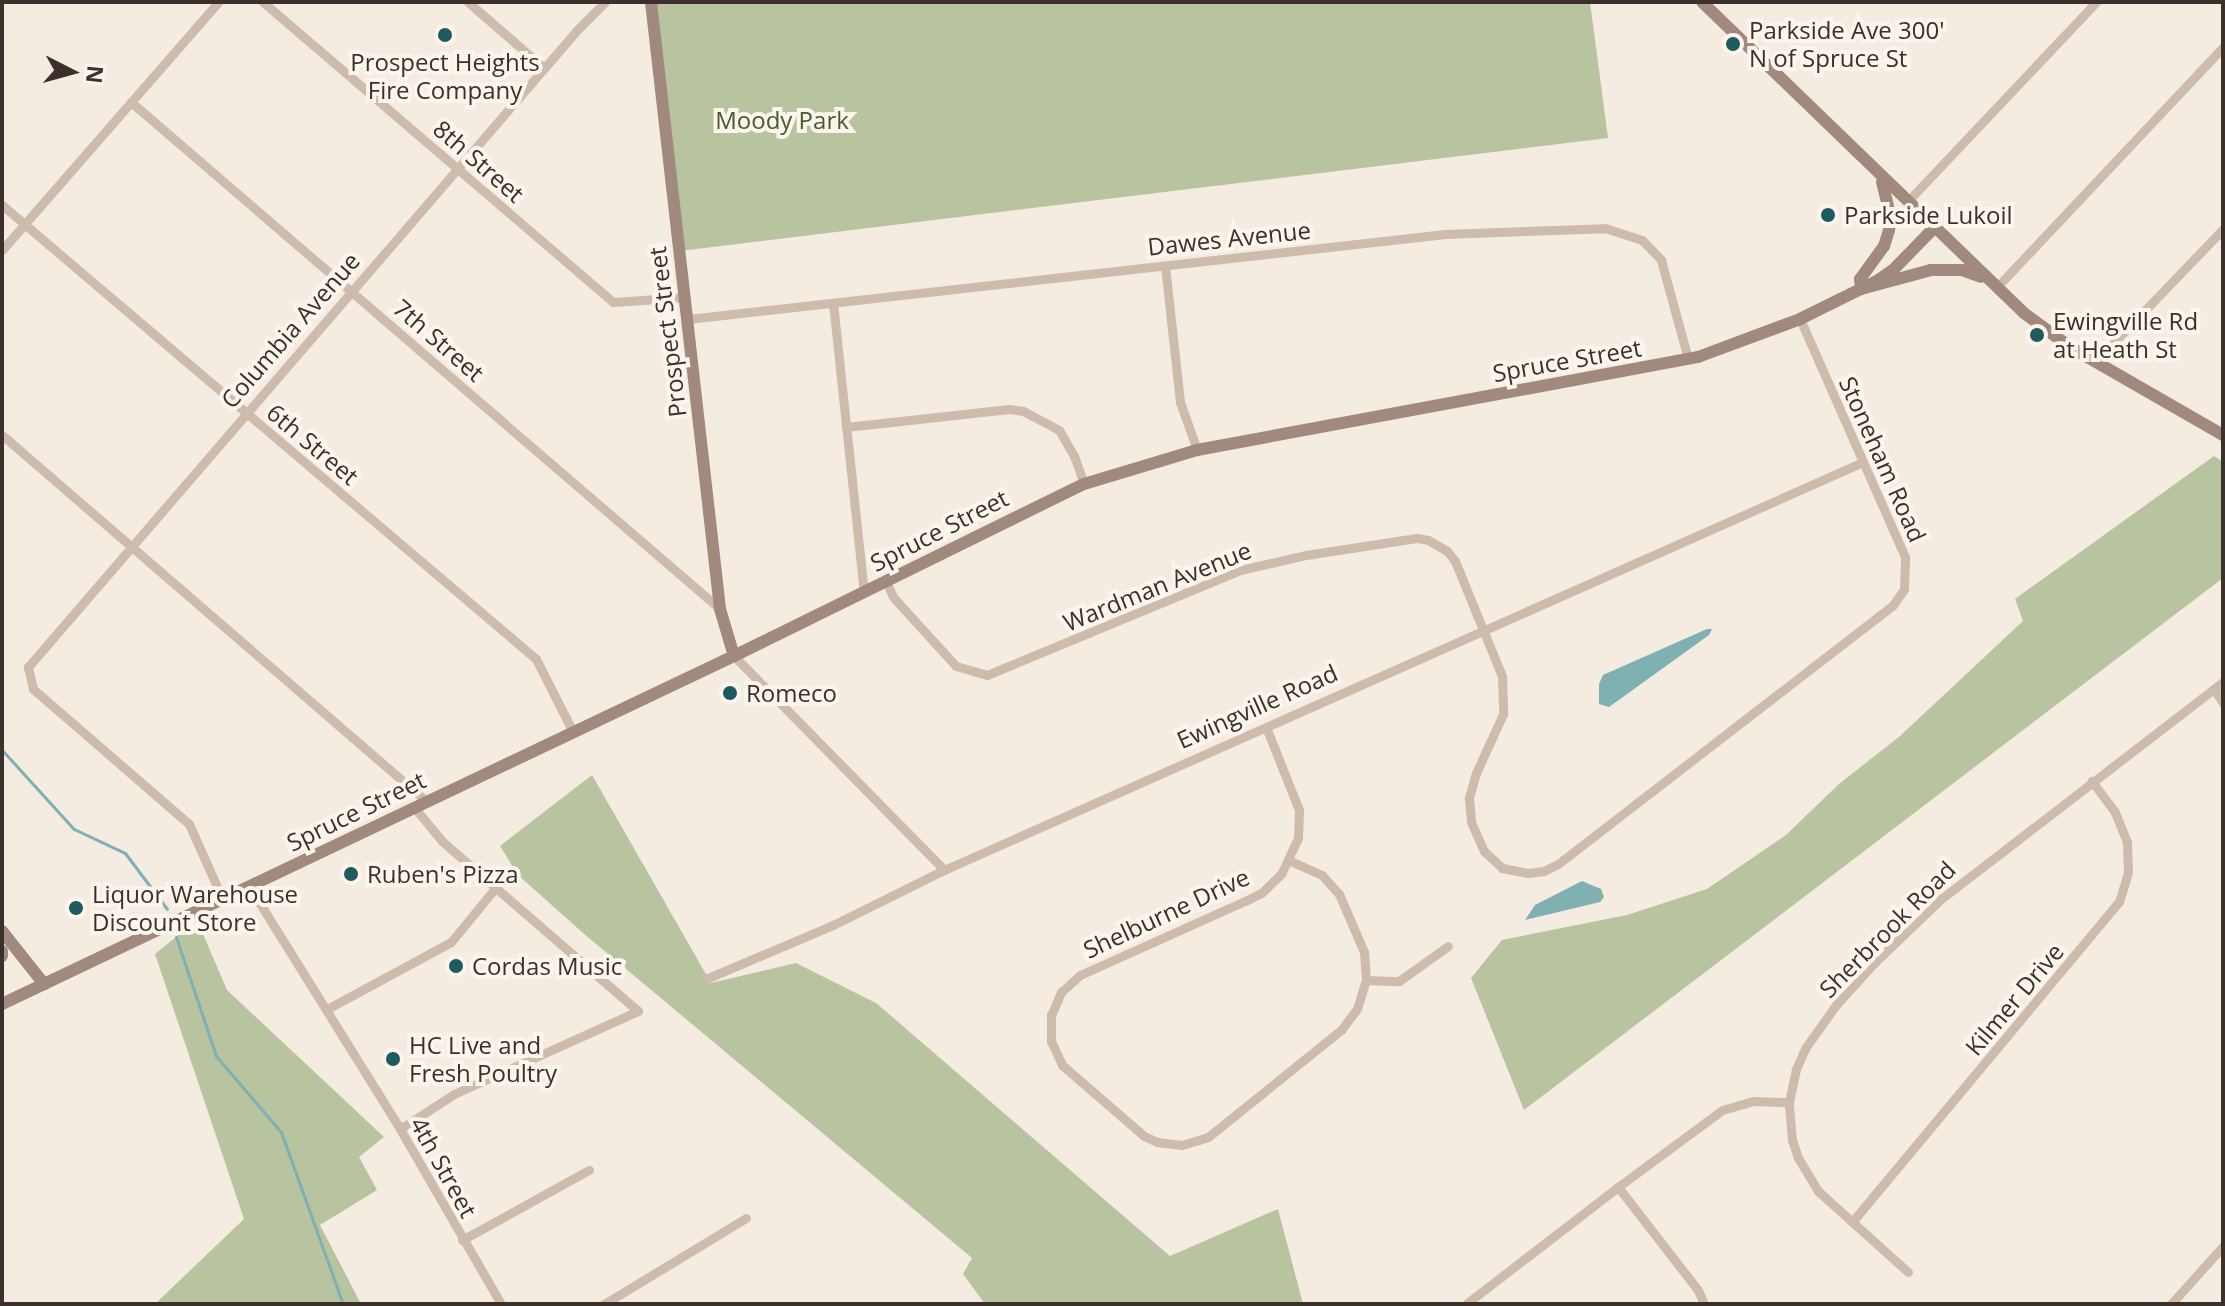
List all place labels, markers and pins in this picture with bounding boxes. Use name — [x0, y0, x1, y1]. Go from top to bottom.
place label: Parkside Ave 300' N of Spruce St — [1749, 16, 1944, 72]
marker: Prospect Heights Fire Company — [436, 26, 454, 44]
marker: Parkside Ave 300' N of Spruce St — [1724, 35, 1742, 53]
place label: Prospect Heights Fire Company — [350, 48, 540, 104]
place label: Parkside Lukoil — [1844, 201, 2012, 229]
marker: Parkside Lukoil — [1819, 206, 1837, 224]
place label: Ewingville Rd at Heath St — [2053, 307, 2198, 363]
marker: Ewingville Rd at Heath St — [2028, 326, 2046, 344]
place label: Romeco — [746, 679, 837, 707]
marker: Romeco — [721, 684, 739, 702]
place label: Ruben's Pizza — [367, 860, 519, 888]
marker: Ruben's Pizza — [342, 865, 360, 883]
place label: Liquor Warehouse Discount Store — [92, 880, 298, 936]
marker: Liquor Warehouse Discount Store — [67, 899, 85, 917]
place label: Cordas Music — [472, 952, 622, 980]
marker: Cordas Music — [447, 957, 465, 975]
place label: HC Live and Fresh Poultry — [409, 1031, 557, 1087]
marker: HC Live and Fresh Poultry — [384, 1050, 402, 1068]

